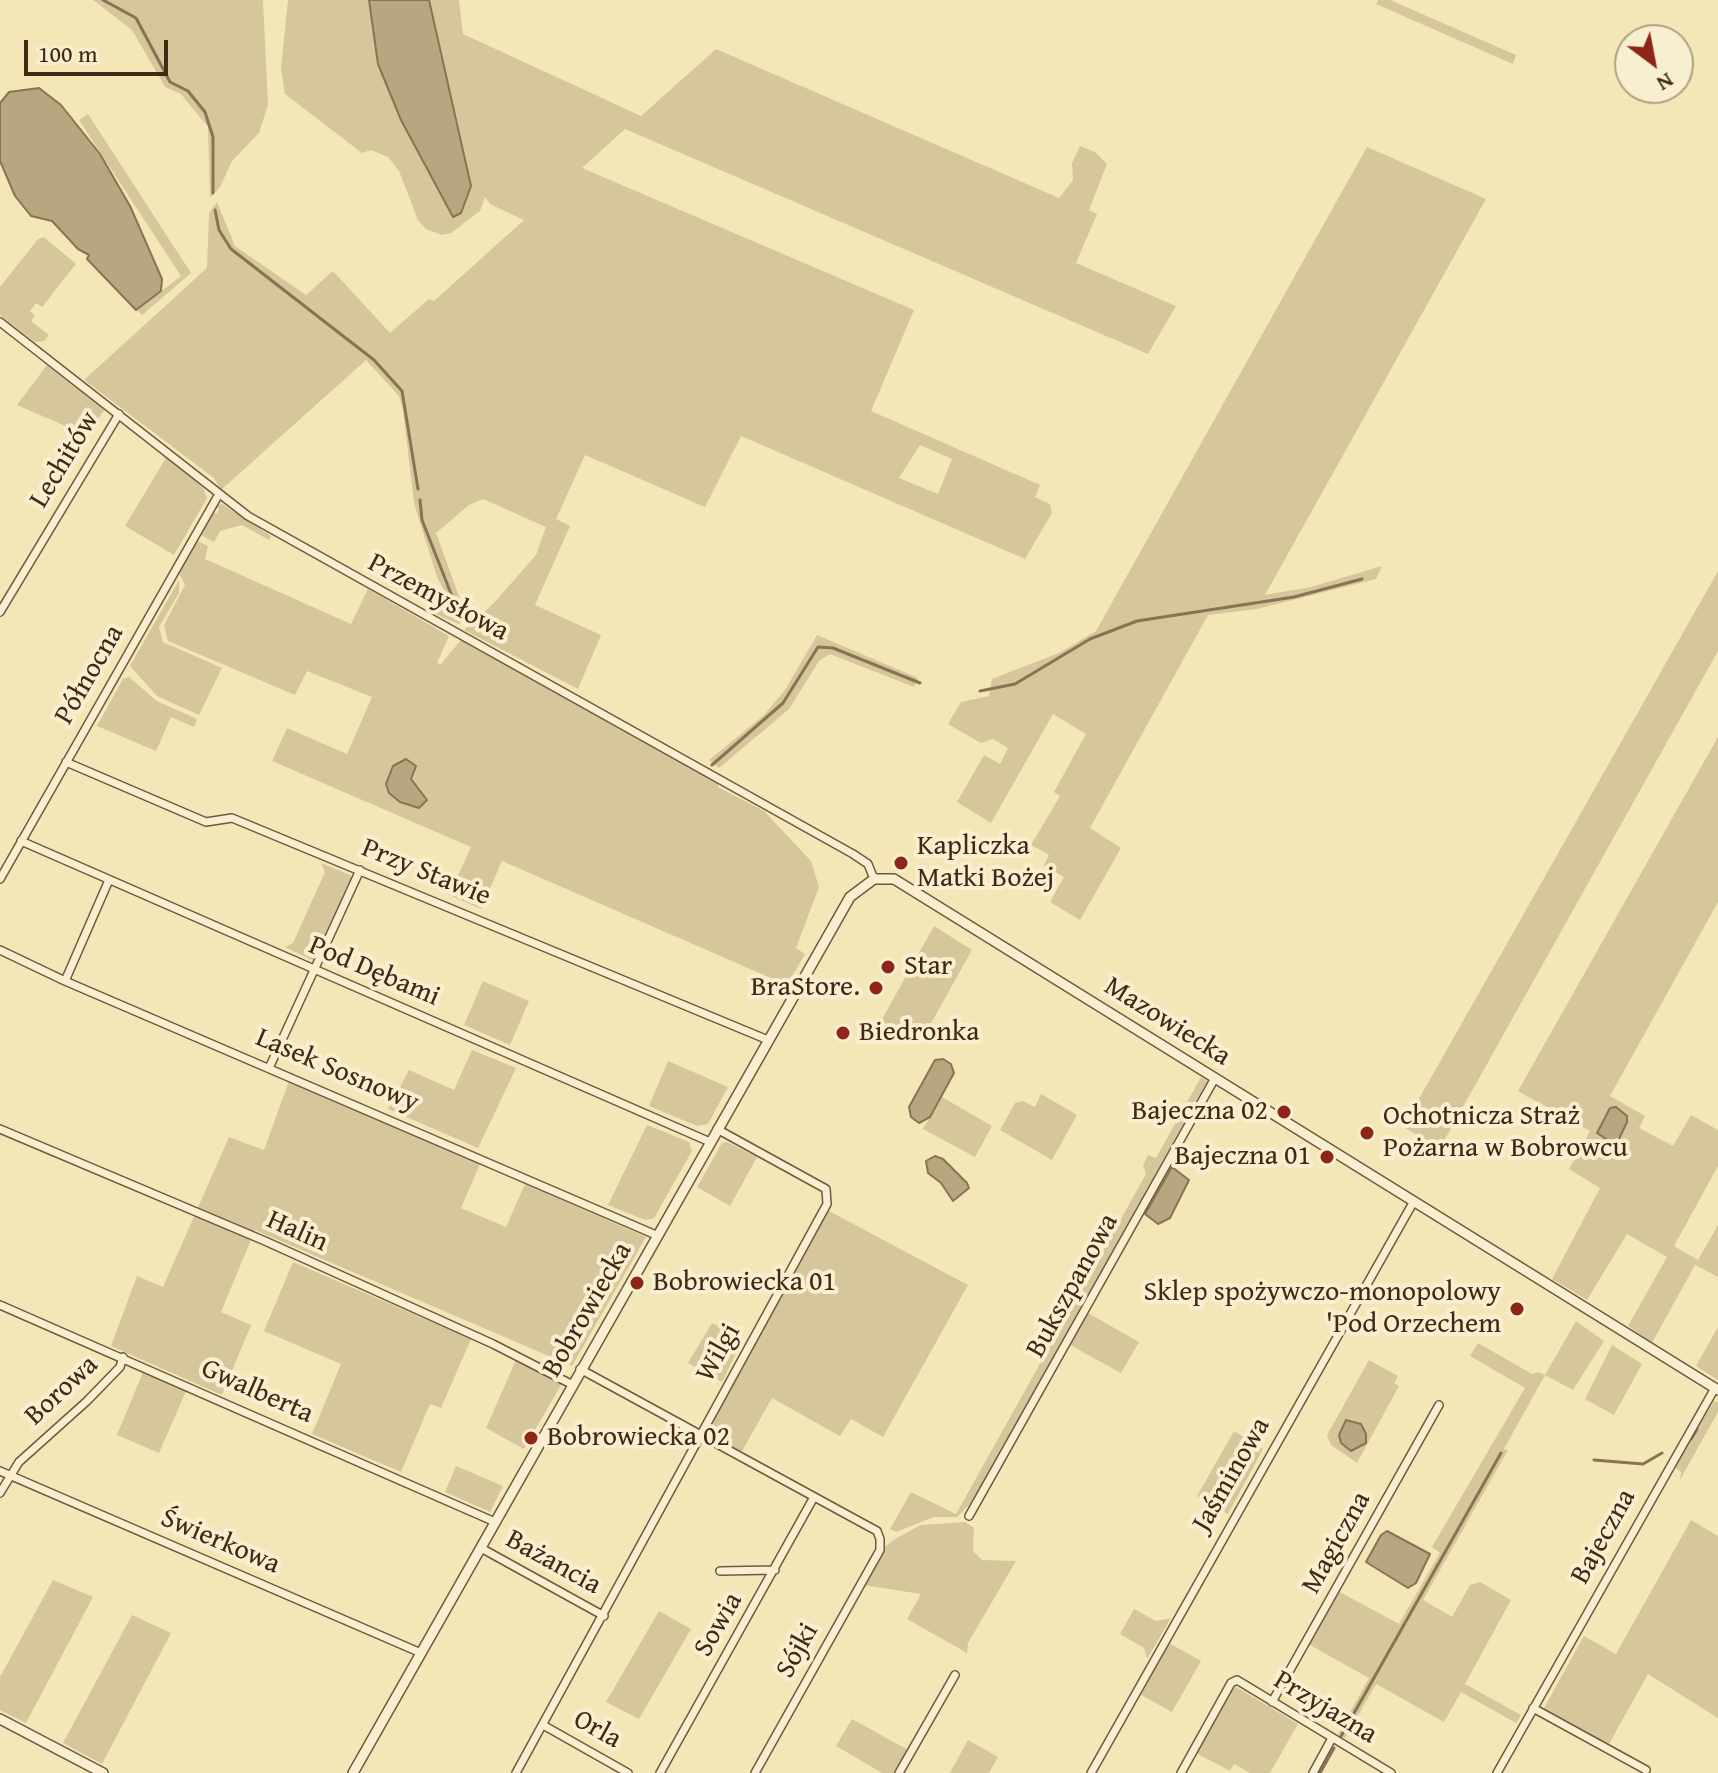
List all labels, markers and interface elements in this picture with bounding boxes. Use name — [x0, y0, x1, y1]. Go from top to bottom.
scale bar — [28, 24, 172, 74]
north arrow — [1614, 24, 1694, 104]
text: 100 m — [38, 36, 98, 71]
text: N — [1651, 65, 1680, 100]
street label: Lechitów — [23, 406, 107, 514]
street label: Przemysłowa — [362, 547, 514, 649]
street label: Północna — [48, 619, 132, 731]
place label: Kapliczka Matki Bożej — [917, 830, 1054, 896]
street label: Przy Stawie — [357, 832, 495, 914]
marker: Kapliczka Matki Bożej — [892, 854, 910, 872]
street label: Pod Dębami — [303, 929, 445, 1015]
place label: Star — [904, 950, 952, 984]
marker: Star — [879, 958, 897, 976]
street label: Mazowiecka — [1098, 970, 1236, 1074]
place label: BraStore. — [751, 971, 860, 1005]
marker: BraStore. — [867, 979, 885, 997]
place label: Biedronka — [859, 1016, 979, 1050]
street label: Lasek Sosnowy — [250, 1022, 424, 1120]
marker: Biedronka — [834, 1024, 852, 1042]
place label: Bajeczna 02 — [1131, 1095, 1268, 1129]
place label: Ochotnicza Straż Pożarna w Bobrowcu — [1383, 1100, 1628, 1166]
marker: Bajeczna 02 — [1275, 1103, 1293, 1121]
marker: Ochotnicza Straż Pożarna w Bobrowcu — [1358, 1124, 1376, 1142]
place label: Bajeczna 01 — [1174, 1140, 1311, 1174]
marker: Bajeczna 01 — [1318, 1148, 1336, 1166]
street label: Halin — [261, 1204, 333, 1260]
street label: Bukszpanowa — [1020, 1208, 1126, 1364]
street label: Bobrowiecka — [536, 1237, 640, 1383]
place label: Bobrowiecka 01 — [653, 1266, 836, 1300]
marker: Bobrowiecka 01 — [628, 1274, 646, 1292]
place label: Sklep spożywczo-monopolowy 'Pod Orzechem — [1144, 1276, 1501, 1342]
marker: Sklep spożywczo-monopolowy 'Pod Orzechem — [1508, 1300, 1526, 1318]
street label: Wilgi — [689, 1318, 749, 1388]
street label: Borowa — [18, 1349, 106, 1433]
street label: Gwalberta — [196, 1352, 318, 1432]
street label: Jaśminowa — [1186, 1412, 1278, 1538]
place label: Bobrowiecka 02 — [547, 1421, 730, 1455]
marker: Bobrowiecka 02 — [522, 1429, 540, 1447]
street label: Bajeczna — [1564, 1484, 1644, 1590]
street label: Magiczna — [1295, 1486, 1379, 1600]
street label: Świerkowa — [155, 1502, 285, 1582]
street label: Bażancia — [499, 1523, 607, 1603]
street label: Sowia — [687, 1587, 751, 1663]
street label: Sójki — [769, 1618, 827, 1684]
street label: Przyjazna — [1267, 1664, 1383, 1752]
street label: Orla — [567, 1703, 627, 1757]

